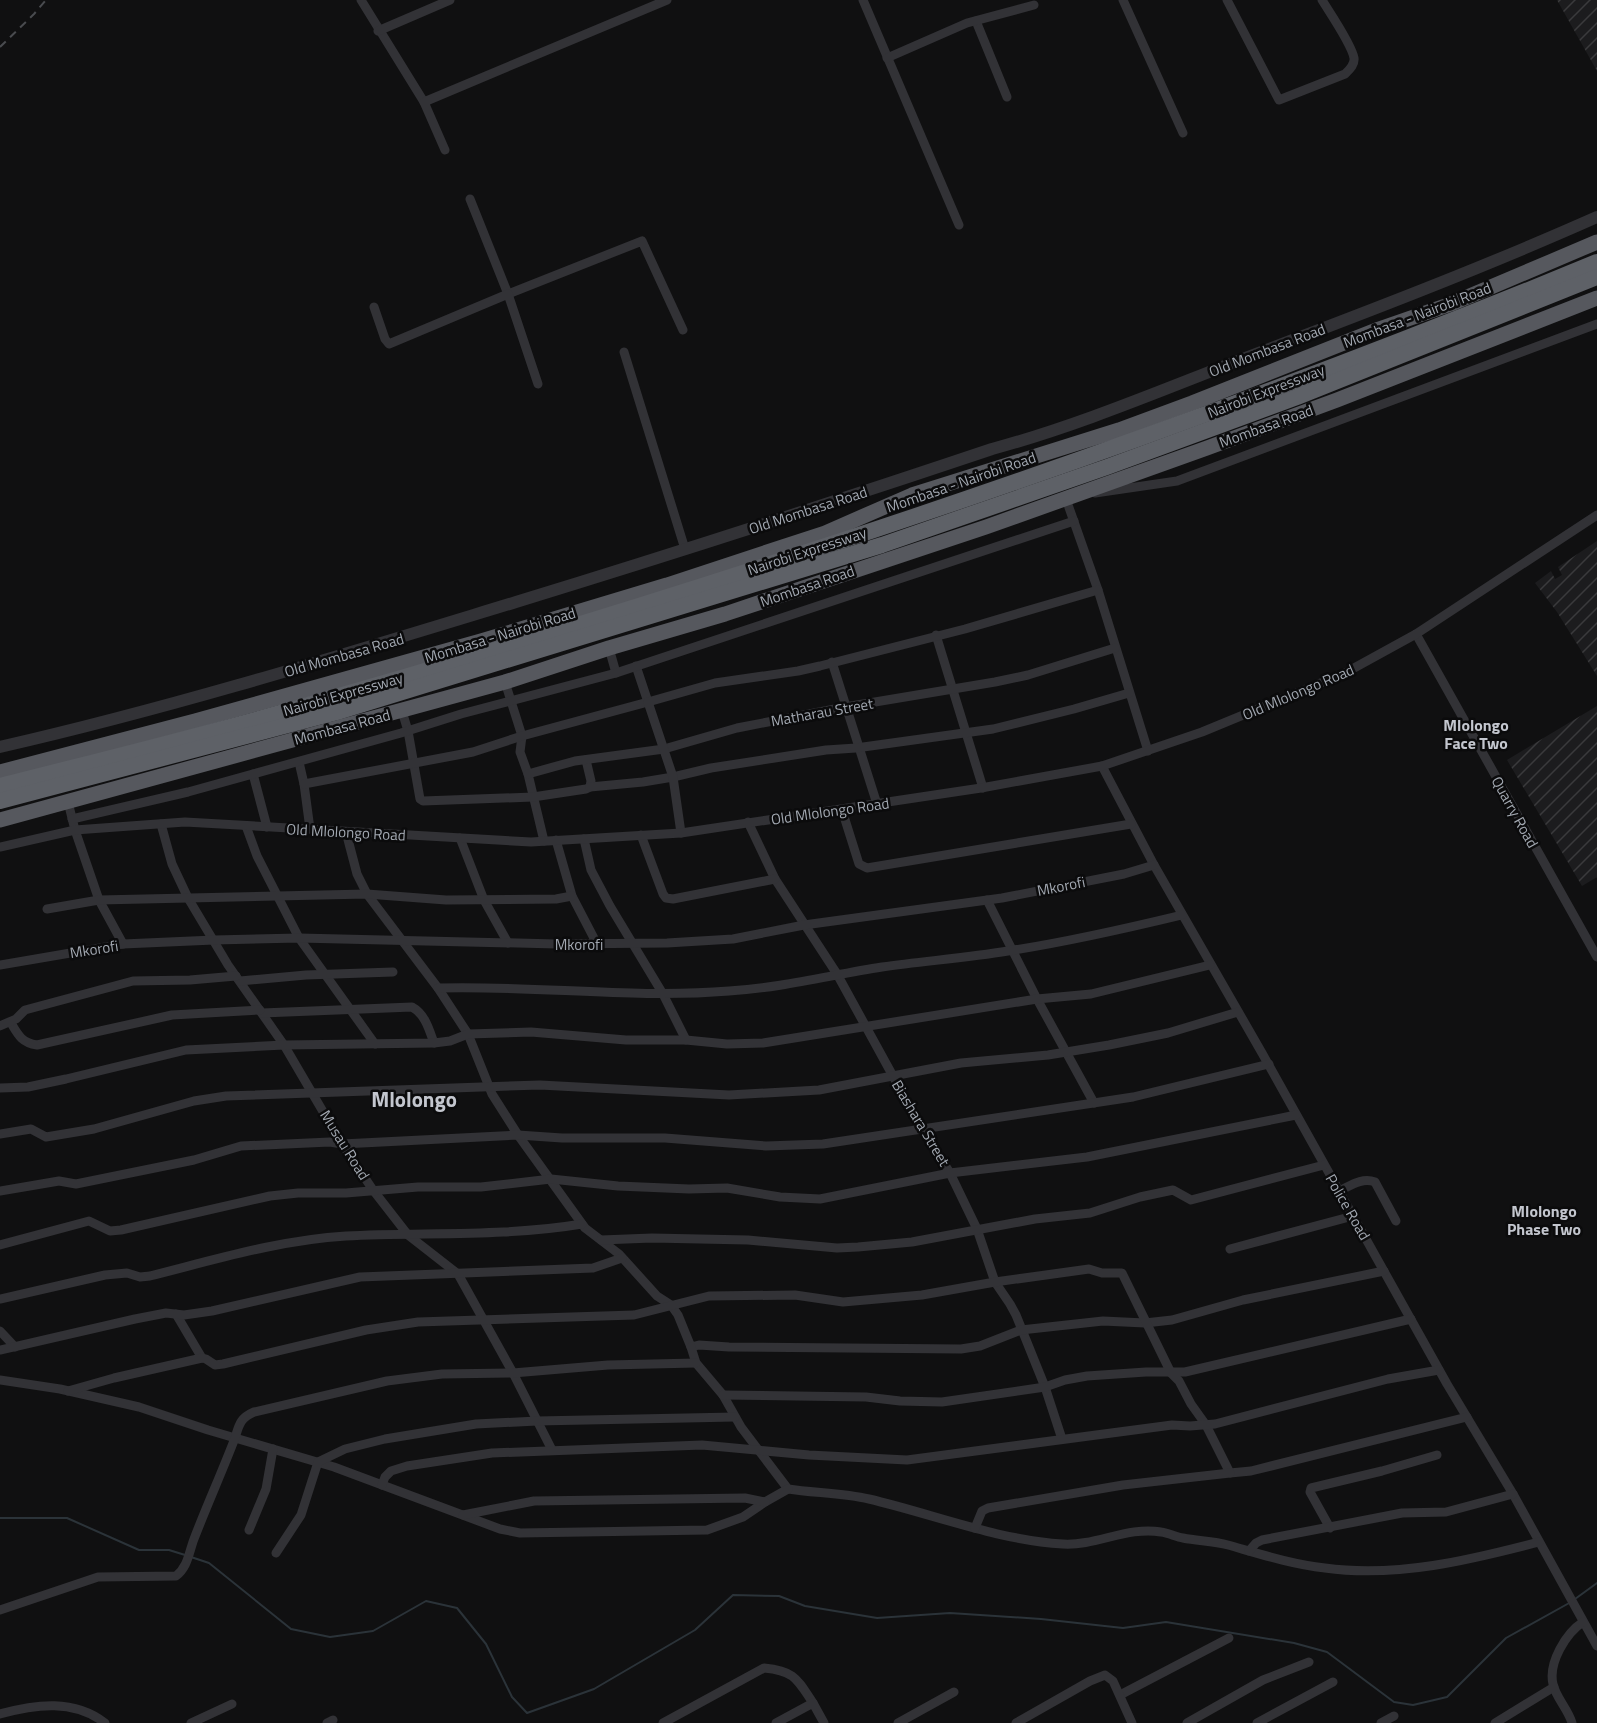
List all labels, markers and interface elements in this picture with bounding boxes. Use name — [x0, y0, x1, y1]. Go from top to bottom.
street label: Mombasa - Nairobi Road — [1340, 276, 1494, 354]
street label: Old Mombasa Road — [1205, 317, 1329, 383]
street label: Nairobi Expressway — [1204, 358, 1328, 424]
street label: Mombasa Road — [1216, 398, 1316, 454]
street label: Mombasa - Nairobi Road — [883, 446, 1039, 518]
street label: Old Mombasa Road — [746, 480, 870, 540]
street label: Nairobi Expressway — [745, 521, 869, 581]
street label: Mombasa Road — [757, 559, 857, 613]
street label: Mombasa - Nairobi Road — [422, 601, 578, 669]
street label: Old Mombasa Road — [282, 627, 406, 683]
street label: Old Mlolongo Road — [1239, 658, 1357, 726]
street label: Nairobi Expressway — [280, 666, 406, 722]
street label: Matharau Street — [769, 692, 876, 732]
street label: Mombasa Road — [291, 703, 393, 751]
district label: Mlolongo Face Two — [1443, 713, 1509, 755]
street label: Quarry Road — [1486, 772, 1544, 852]
street label: Old Mlolongo Road — [769, 791, 891, 831]
street label: Old Mlolongo Road — [286, 817, 406, 847]
street label: Mkorofi — [1035, 870, 1087, 902]
street label: Mkorofi — [555, 933, 603, 956]
street label: Mkorofi — [68, 934, 120, 964]
street label: Biashara Street — [886, 1075, 956, 1171]
district label: Mlolongo — [371, 1083, 457, 1115]
street label: Musau Road — [314, 1105, 376, 1185]
street label: Police Road — [1320, 1170, 1376, 1244]
district label: Mlolongo Phase Two — [1507, 1199, 1581, 1241]

